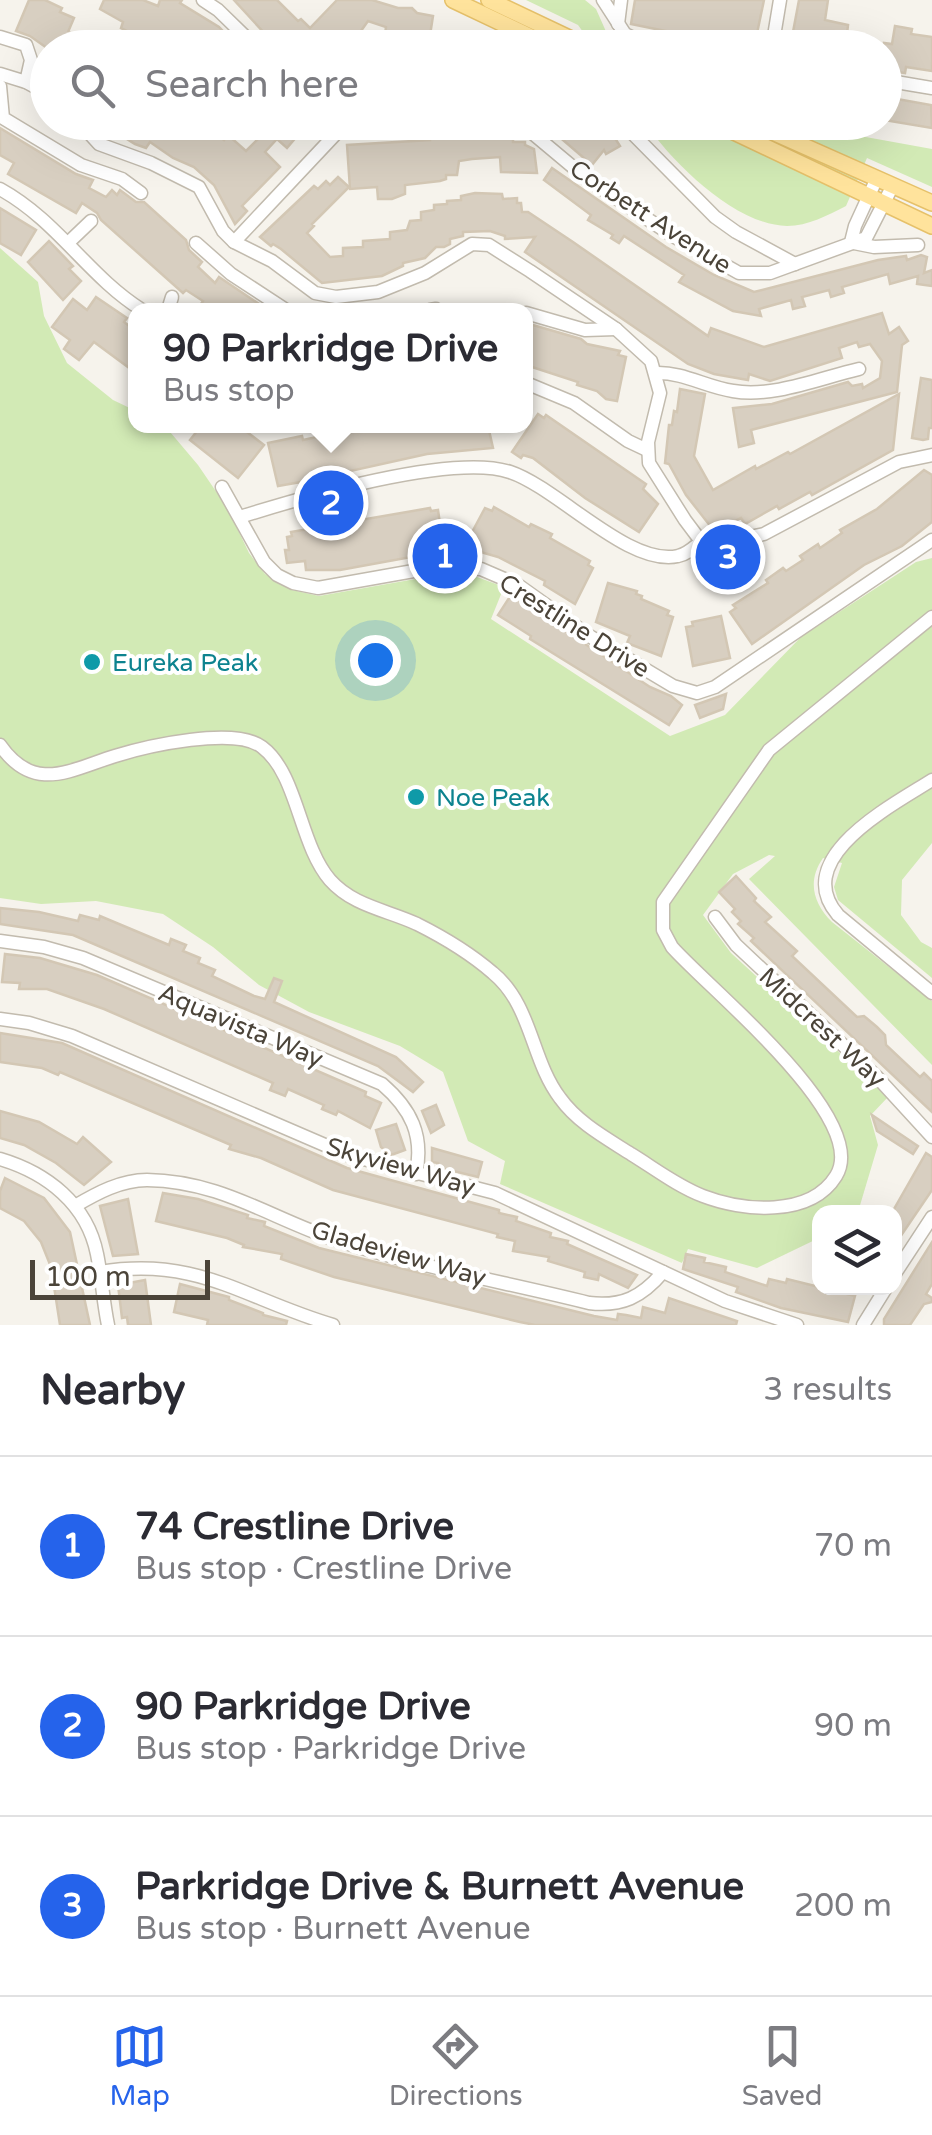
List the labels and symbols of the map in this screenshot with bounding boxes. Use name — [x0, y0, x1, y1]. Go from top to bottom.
street label: Corbett Avenue — [564, 153, 737, 280]
pin: 2 — [298, 466, 364, 540]
pin: 1 — [412, 518, 478, 594]
pin: 3 — [696, 520, 760, 594]
street label: Crestline Drive — [494, 568, 655, 684]
your location — [350, 635, 401, 686]
place label: Eureka Peak — [112, 648, 258, 678]
marker: Eureka Peak — [81, 651, 103, 673]
place label: Noe Peak — [436, 783, 550, 813]
marker: Noe Peak — [405, 786, 427, 808]
street label: Midcrest Way — [753, 961, 892, 1094]
street label: Aquavista Way — [154, 978, 328, 1074]
street label: Skyview Way — [323, 1131, 479, 1203]
street label: Gladeview Way — [308, 1215, 490, 1293]
scale bar — [30, 1255, 210, 1300]

